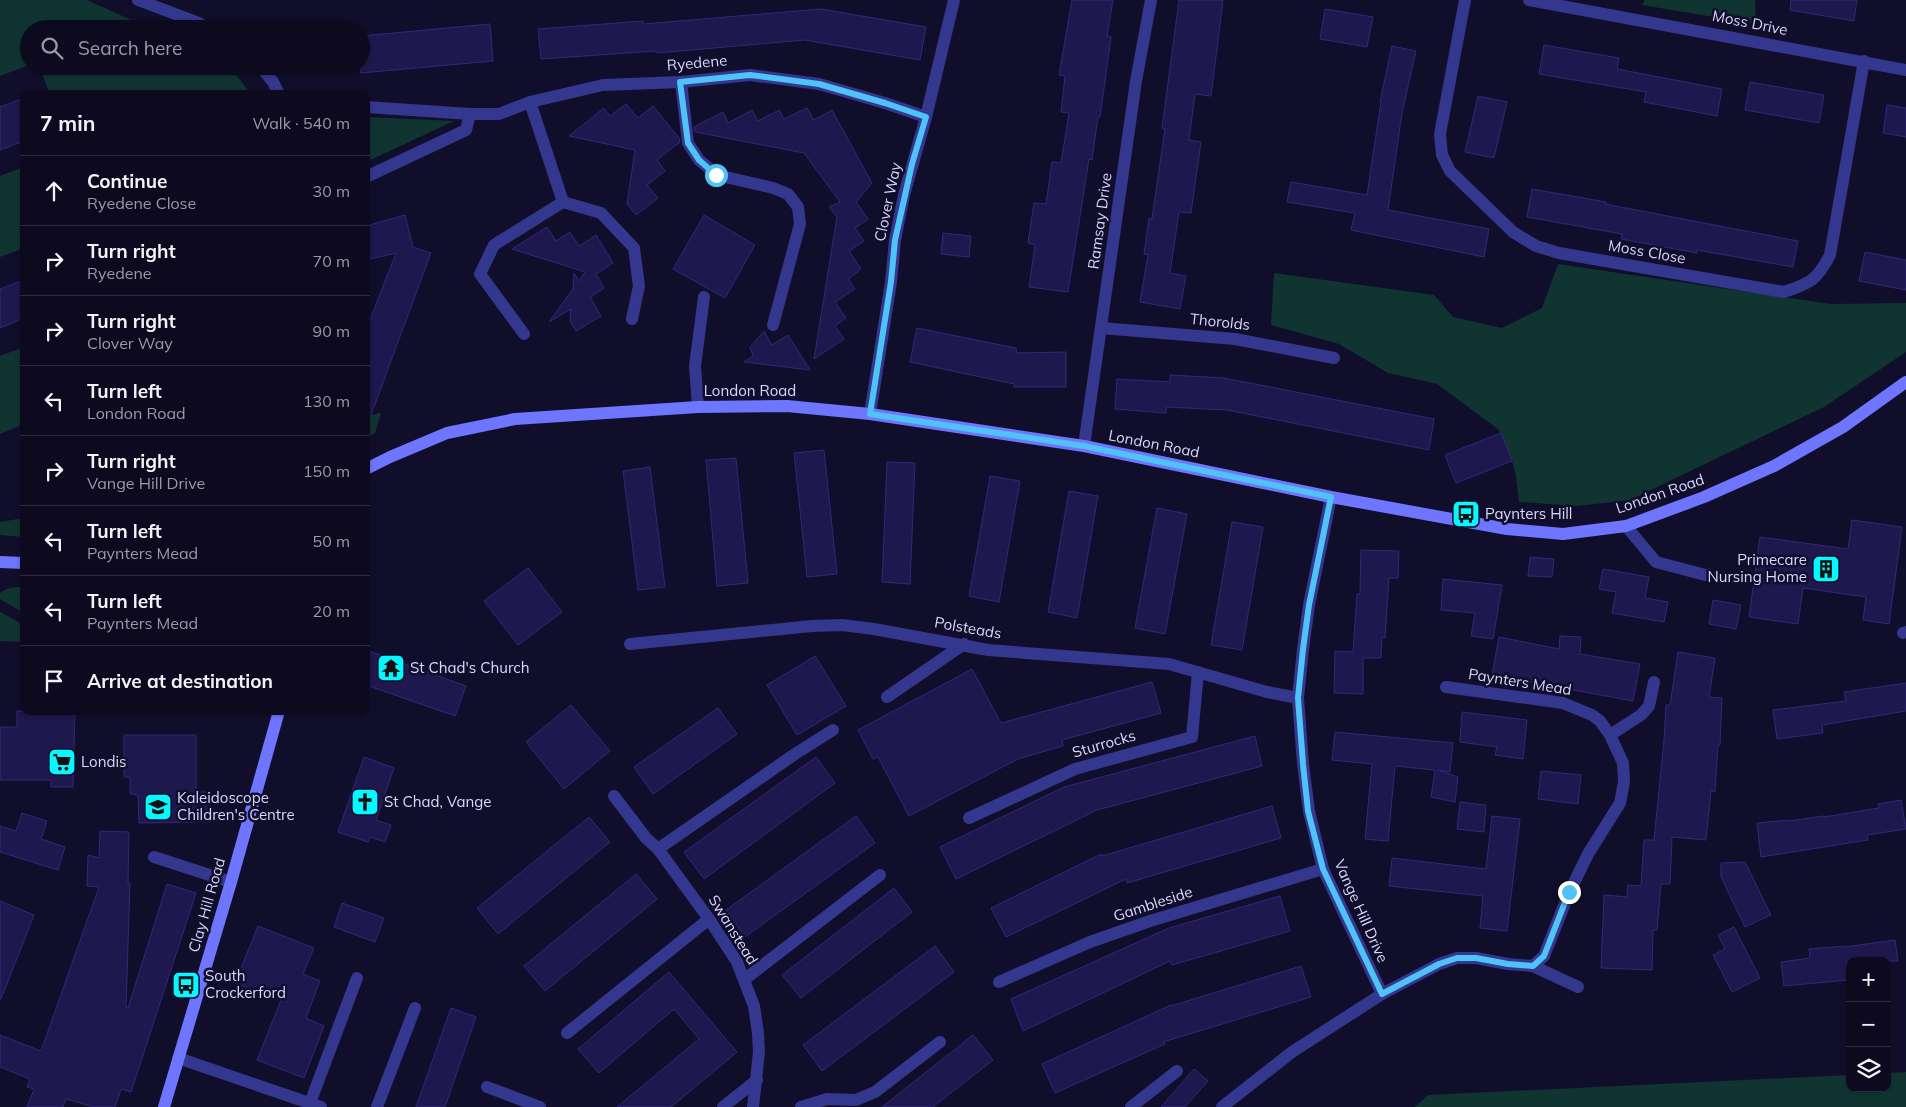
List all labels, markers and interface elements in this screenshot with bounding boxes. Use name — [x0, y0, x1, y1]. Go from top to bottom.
street label: Moss Drive — [1711, 6, 1789, 39]
search box — [20, 20, 370, 75]
icon: search — [38, 34, 66, 62]
text: Search here — [78, 36, 182, 60]
street label: Ryedene — [666, 50, 728, 75]
text: 7 min — [40, 110, 95, 136]
text: Walk · 540 m — [252, 113, 350, 133]
street label: Clover Way — [870, 161, 905, 243]
route start — [705, 164, 728, 187]
text: Continue — [87, 169, 167, 193]
street label: Ramsay Drive — [1083, 172, 1116, 270]
icon: ahead — [40, 177, 68, 205]
text: 30 m — [313, 181, 350, 201]
text: Ryedene Close — [87, 193, 196, 213]
street label: Moss Close — [1607, 235, 1687, 268]
text: Turn right — [87, 239, 176, 263]
icon: right — [40, 247, 68, 275]
text: 70 m — [313, 251, 350, 271]
text: Ryedene — [87, 263, 152, 283]
text: Turn right — [87, 309, 176, 333]
street label: Thorolds — [1189, 309, 1251, 334]
icon: right — [40, 317, 68, 345]
text: 90 m — [313, 321, 350, 341]
text: Clover Way — [87, 333, 173, 353]
text: Turn left — [87, 379, 162, 403]
street label: London Road — [704, 381, 796, 400]
icon: left — [40, 387, 68, 415]
text: 130 m — [303, 391, 350, 411]
text: London Road — [87, 403, 186, 423]
street label: London Road — [1107, 425, 1201, 462]
text: Turn right — [87, 449, 176, 473]
icon: right — [40, 457, 68, 485]
text: 150 m — [303, 461, 350, 481]
street label: London Road — [1613, 469, 1707, 518]
text: Vange Hill Drive — [87, 473, 205, 493]
bus stop icon: Paynters Hill — [1451, 499, 1481, 529]
place label: Paynters Hill — [1485, 504, 1572, 523]
text: Turn left — [87, 519, 162, 543]
icon: left — [40, 527, 68, 555]
text: 50 m — [313, 531, 350, 551]
text: Paynters Mead — [87, 543, 198, 563]
place label: Primecare Nursing Home — [1708, 550, 1807, 586]
building icon: Primecare Nursing Home — [1811, 554, 1841, 584]
text: Turn left — [87, 589, 162, 613]
icon: left — [40, 597, 68, 625]
text: 20 m — [313, 601, 350, 621]
street label: Polsteads — [933, 612, 1003, 643]
text: Paynters Mead — [87, 613, 198, 633]
temple icon: St Chad's Church — [376, 653, 406, 683]
place label: St Chad's Church — [410, 658, 529, 677]
street label: Paynters Mead — [1467, 664, 1573, 699]
icon: arrive — [40, 667, 68, 695]
text: Arrive at destination — [87, 669, 273, 693]
street label: Sturrocks — [1070, 725, 1138, 762]
supermarket icon: Londis — [47, 747, 77, 777]
place label: Londis — [81, 752, 126, 771]
church icon: St Chad, Vange — [350, 787, 380, 817]
place label: Kaleidoscope Children's Centre — [177, 788, 295, 824]
school or university icon: Kaleidoscope Children's Centre — [143, 792, 173, 822]
place label: St Chad, Vange — [384, 792, 491, 811]
street label: Clay Hill Road — [184, 855, 229, 954]
street label: Vange Hill Drive — [1330, 856, 1393, 965]
route end — [1558, 881, 1581, 904]
street label: Gambleside — [1111, 882, 1195, 925]
street label: Swanstead — [705, 891, 762, 968]
map controls — [1846, 957, 1891, 1092]
button: + — [1846, 957, 1891, 1002]
place label: South Crockerford — [205, 966, 286, 1002]
bus stop icon: South Crockerford — [171, 970, 201, 1000]
button: − — [1846, 1002, 1891, 1047]
button: layers — [1846, 1047, 1891, 1092]

